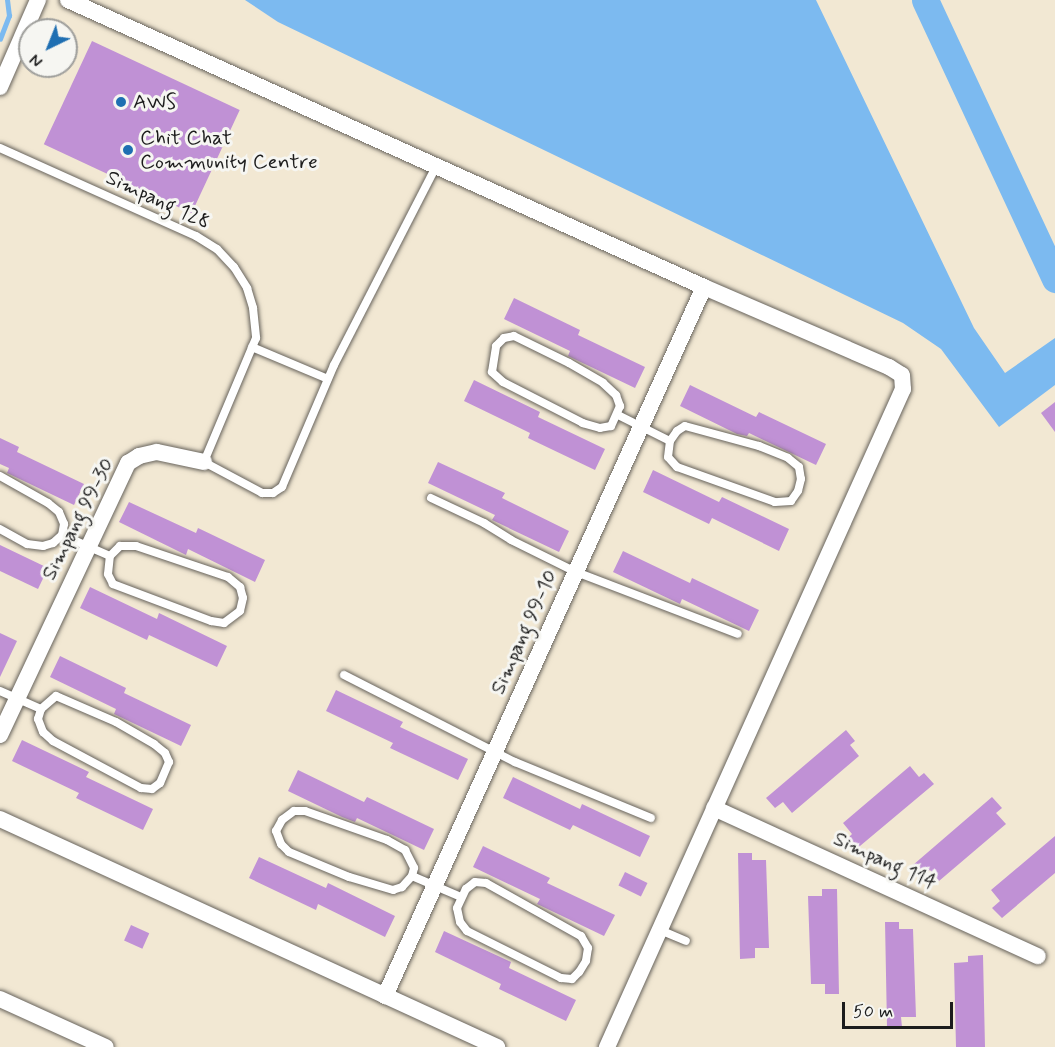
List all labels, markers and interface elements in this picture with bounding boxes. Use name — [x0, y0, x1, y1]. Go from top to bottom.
north arrow — [18, 18, 78, 78]
text: N — [26, 49, 48, 71]
place label: AWS — [133, 89, 176, 115]
marker: AWS — [114, 95, 128, 109]
place label: Chit Chat Community Centre — [140, 125, 318, 175]
marker: Chit Chat Community Centre — [121, 143, 135, 157]
street label: Simpang 128 — [102, 165, 214, 235]
street label: Simpang 99-30 — [36, 454, 120, 584]
street label: Simpang 99-10 — [485, 566, 563, 698]
street label: Simpang 114 — [829, 826, 941, 896]
scale bar — [845, 990, 956, 1028]
text: 50 m — [853, 1000, 893, 1024]

